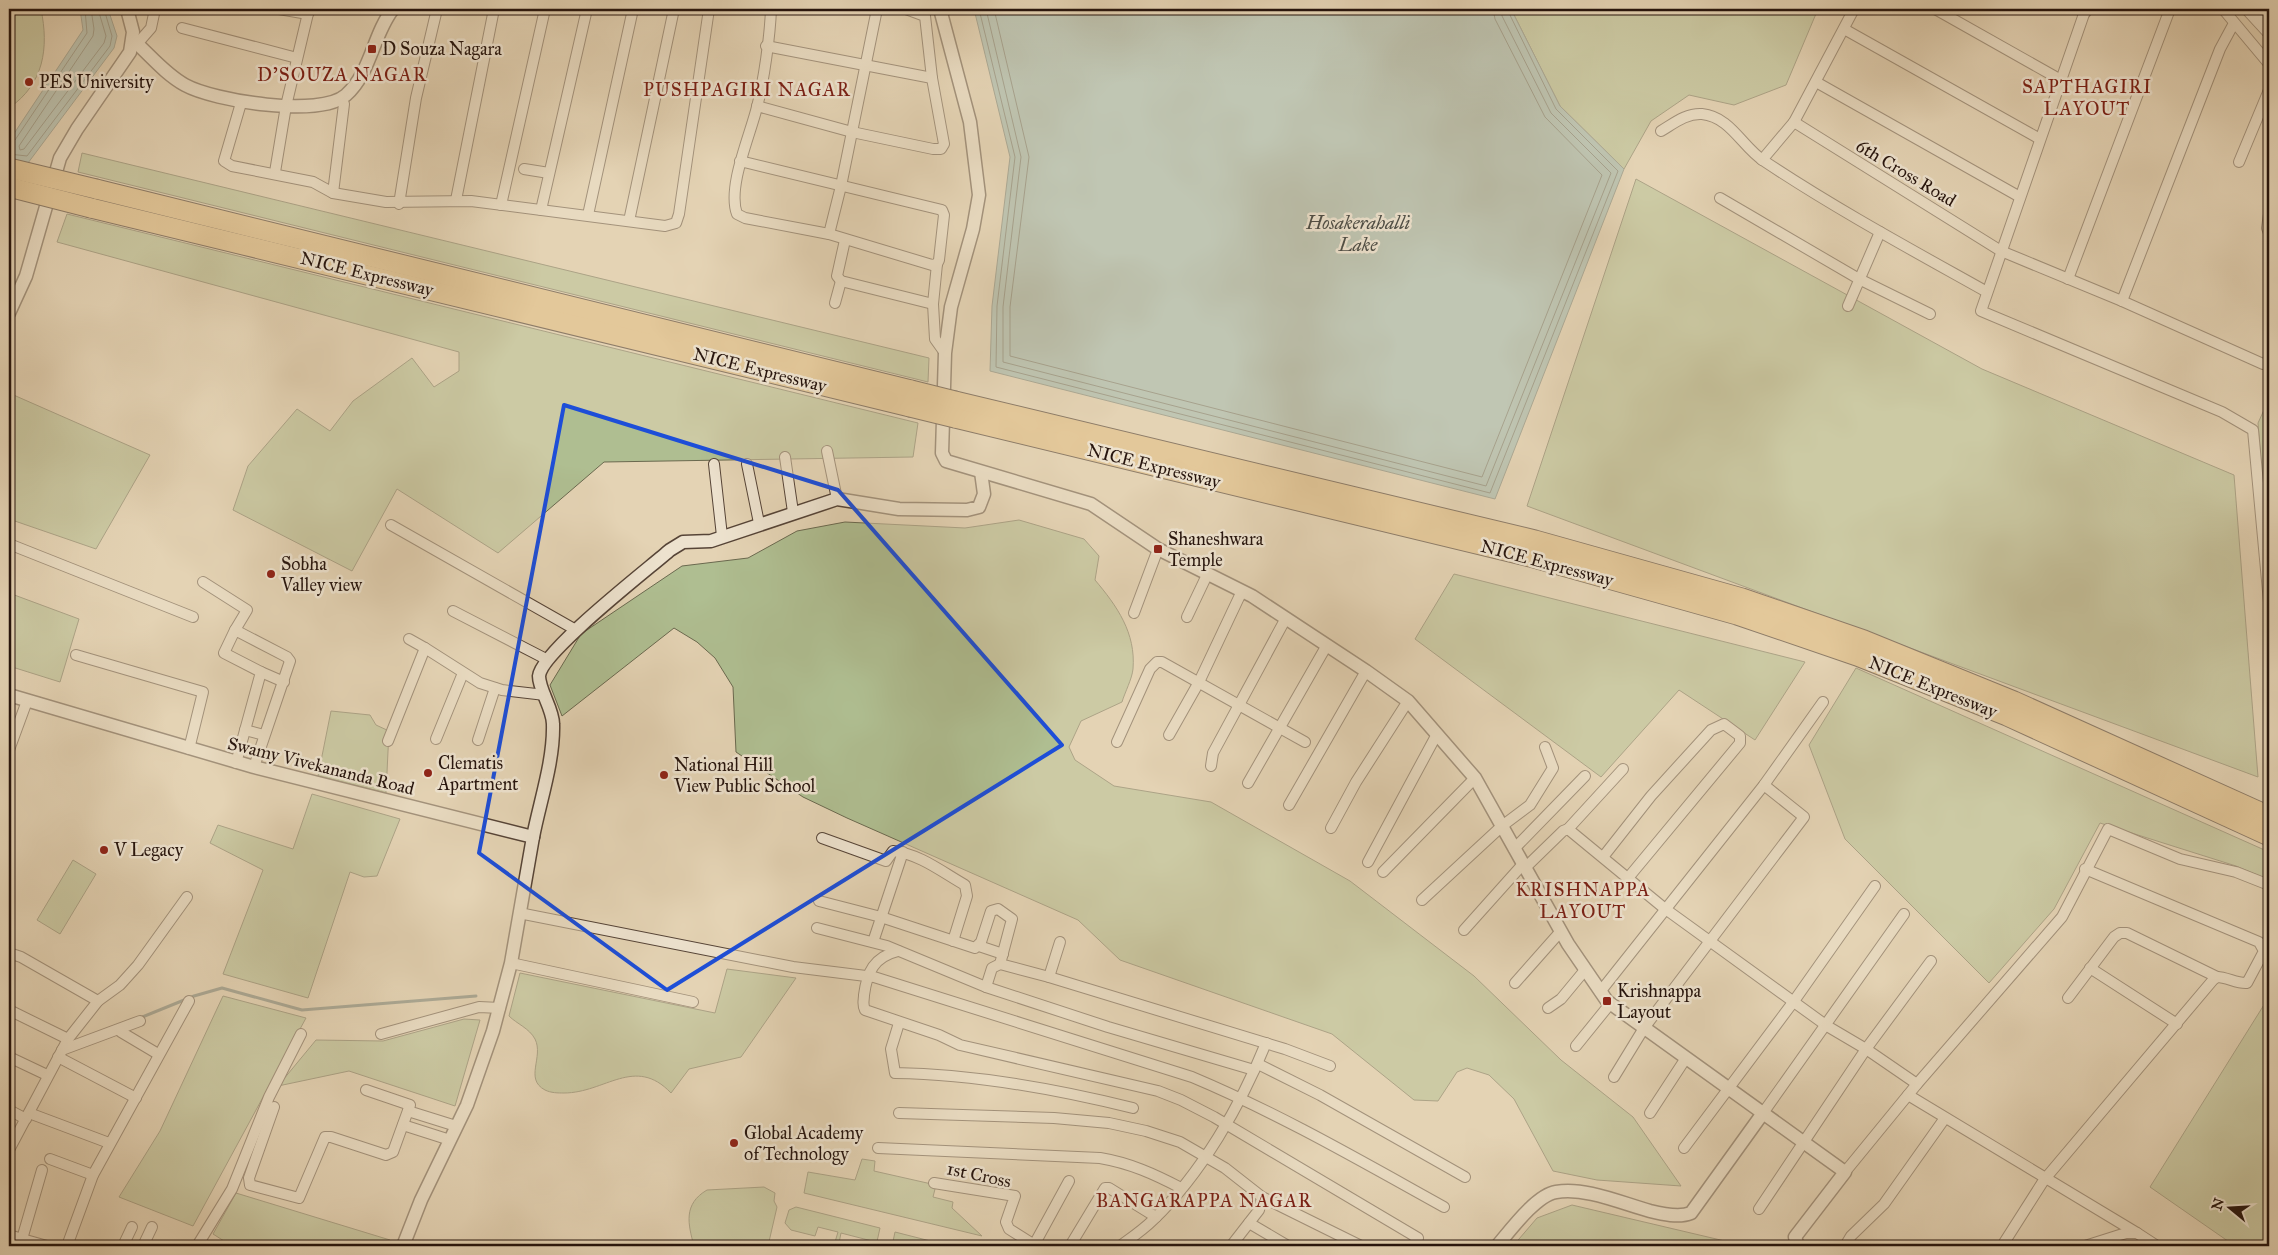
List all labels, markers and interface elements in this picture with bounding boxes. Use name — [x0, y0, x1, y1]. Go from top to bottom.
place label: D Souza Nagara — [382, 38, 502, 61]
marker: D Souza Nagara — [366, 43, 378, 55]
district label: D'SOUZA NAGAR — [257, 63, 427, 86]
place label: PES University — [39, 71, 154, 93]
district label: SAPTHAGIRI LAYOUT — [2022, 75, 2152, 120]
marker: PES University — [23, 76, 35, 88]
district label: PUSHPAGIRI NAGAR — [643, 78, 851, 101]
street label: 6th Cross Road — [1852, 134, 1960, 212]
water label: Hosakerahalli Lake — [1305, 211, 1410, 256]
street label: NICE Expressway — [298, 247, 436, 301]
street label: NICE Expressway — [691, 343, 829, 397]
street label: NICE Expressway — [1085, 439, 1223, 493]
place label: Shaneshwara Temple — [1168, 528, 1264, 571]
street label: NICE Expressway — [1478, 535, 1616, 591]
marker: Shaneshwara Temple — [1152, 543, 1164, 555]
place label: Sobha Valley view — [280, 553, 362, 596]
marker: Sobha Valley view — [265, 568, 277, 580]
street label: NICE Expressway — [1866, 651, 2001, 723]
street label: Swamy Vivekananda Road — [225, 732, 417, 800]
place label: Clematis Apartment — [437, 752, 519, 795]
place label: National Hill View Public School — [673, 754, 816, 797]
marker: Clematis Apartment — [422, 767, 434, 779]
marker: National Hill View Public School — [658, 769, 670, 781]
place label: V Legacy — [113, 839, 184, 862]
marker: V Legacy — [98, 844, 110, 856]
district label: KRISHNAPPA LAYOUT — [1515, 878, 1651, 923]
place label: Krishnappa Layout — [1617, 980, 1701, 1023]
marker: Krishnappa Layout — [1601, 995, 1613, 1007]
place label: Global Academy of Technology — [744, 1122, 864, 1166]
marker: Global Academy of Technology — [728, 1137, 740, 1149]
street label: 1st Cross — [945, 1157, 1013, 1193]
north arrow — [2206, 1182, 2256, 1232]
district label: BANGARAPPA NAGAR — [1096, 1189, 1312, 1212]
text: N — [2208, 1196, 2228, 1212]

